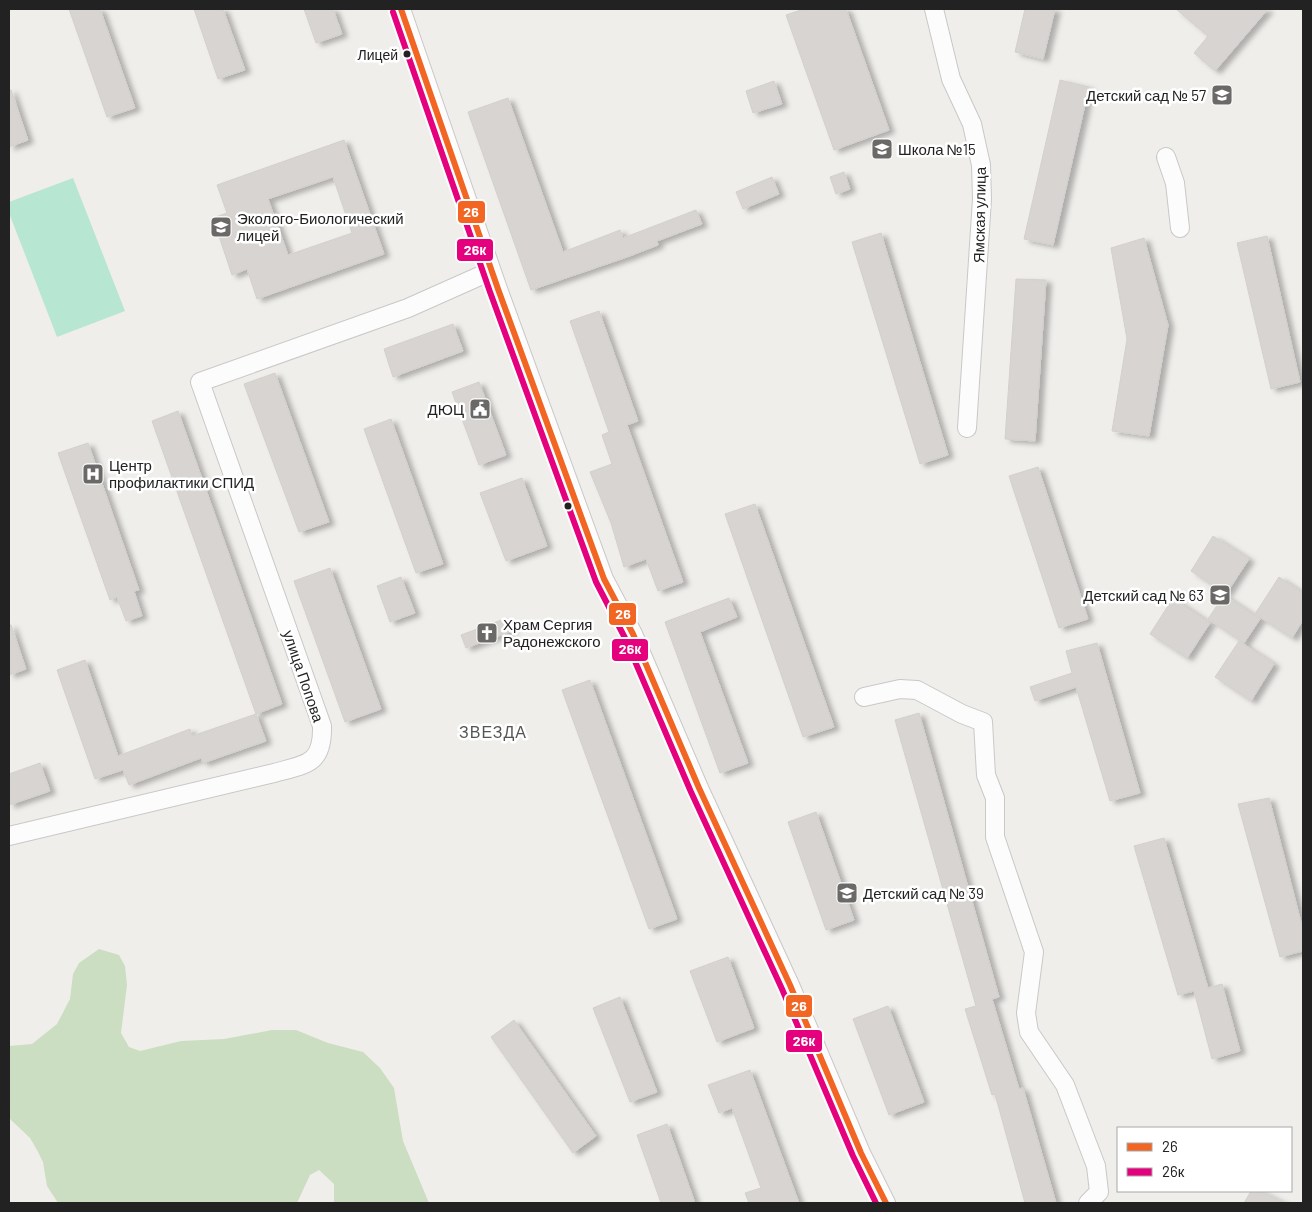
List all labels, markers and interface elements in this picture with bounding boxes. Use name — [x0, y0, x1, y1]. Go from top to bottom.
place label: Лицей — [358, 46, 398, 63]
marker: Лицей — [402, 49, 412, 59]
school or university icon: Детский сад № 57 — [1210, 83, 1234, 107]
place label: Детский сад № 57 — [1086, 86, 1206, 104]
school or university icon: Школа №15 — [870, 137, 894, 161]
place label: Школа №15 — [898, 140, 976, 158]
street label: Ямская улица — [969, 166, 989, 263]
line badge: 26 — [457, 200, 486, 224]
text: 26 — [463, 203, 479, 220]
place label: Эколого-Биологический лицей — [237, 209, 404, 244]
school or university icon: Эколого-Биологический лицей — [209, 215, 233, 239]
line badge: 26к — [456, 238, 494, 262]
text: 26к — [464, 241, 487, 258]
public building icon: ДЮЦ — [468, 397, 492, 421]
place label: ДЮЦ — [428, 400, 464, 418]
place label: Центр профилактики СПИД — [109, 456, 254, 491]
hospital icon: Центр профилактики СПИД — [81, 462, 105, 486]
unlabelled marker — [563, 501, 573, 511]
school or university icon: Детский сад № 63 — [1208, 583, 1232, 607]
place label: Детский сад № 63 — [1083, 586, 1204, 604]
line badge: 26 — [608, 602, 637, 626]
text: 26 — [615, 605, 631, 622]
place label: Храм Сергия Радонежского — [503, 615, 601, 650]
church icon: Храм Сергия Радонежского — [475, 621, 499, 645]
street label: улица Попова — [280, 628, 328, 725]
line badge: 26к — [611, 638, 649, 662]
text: 26к — [619, 640, 642, 657]
district label: ЗВЕЗДА — [459, 722, 527, 741]
school or university icon: Детский сад № 39 — [835, 881, 859, 905]
place label: Детский сад № 39 — [863, 884, 984, 902]
line badge: 26 — [785, 994, 813, 1018]
text: 26 — [791, 997, 807, 1014]
line badge: 26к — [785, 1029, 823, 1053]
text: 26к — [793, 1032, 816, 1049]
legend — [1117, 1127, 1292, 1192]
text: 26 — [1162, 1137, 1178, 1155]
text: 26к — [1162, 1162, 1185, 1180]

